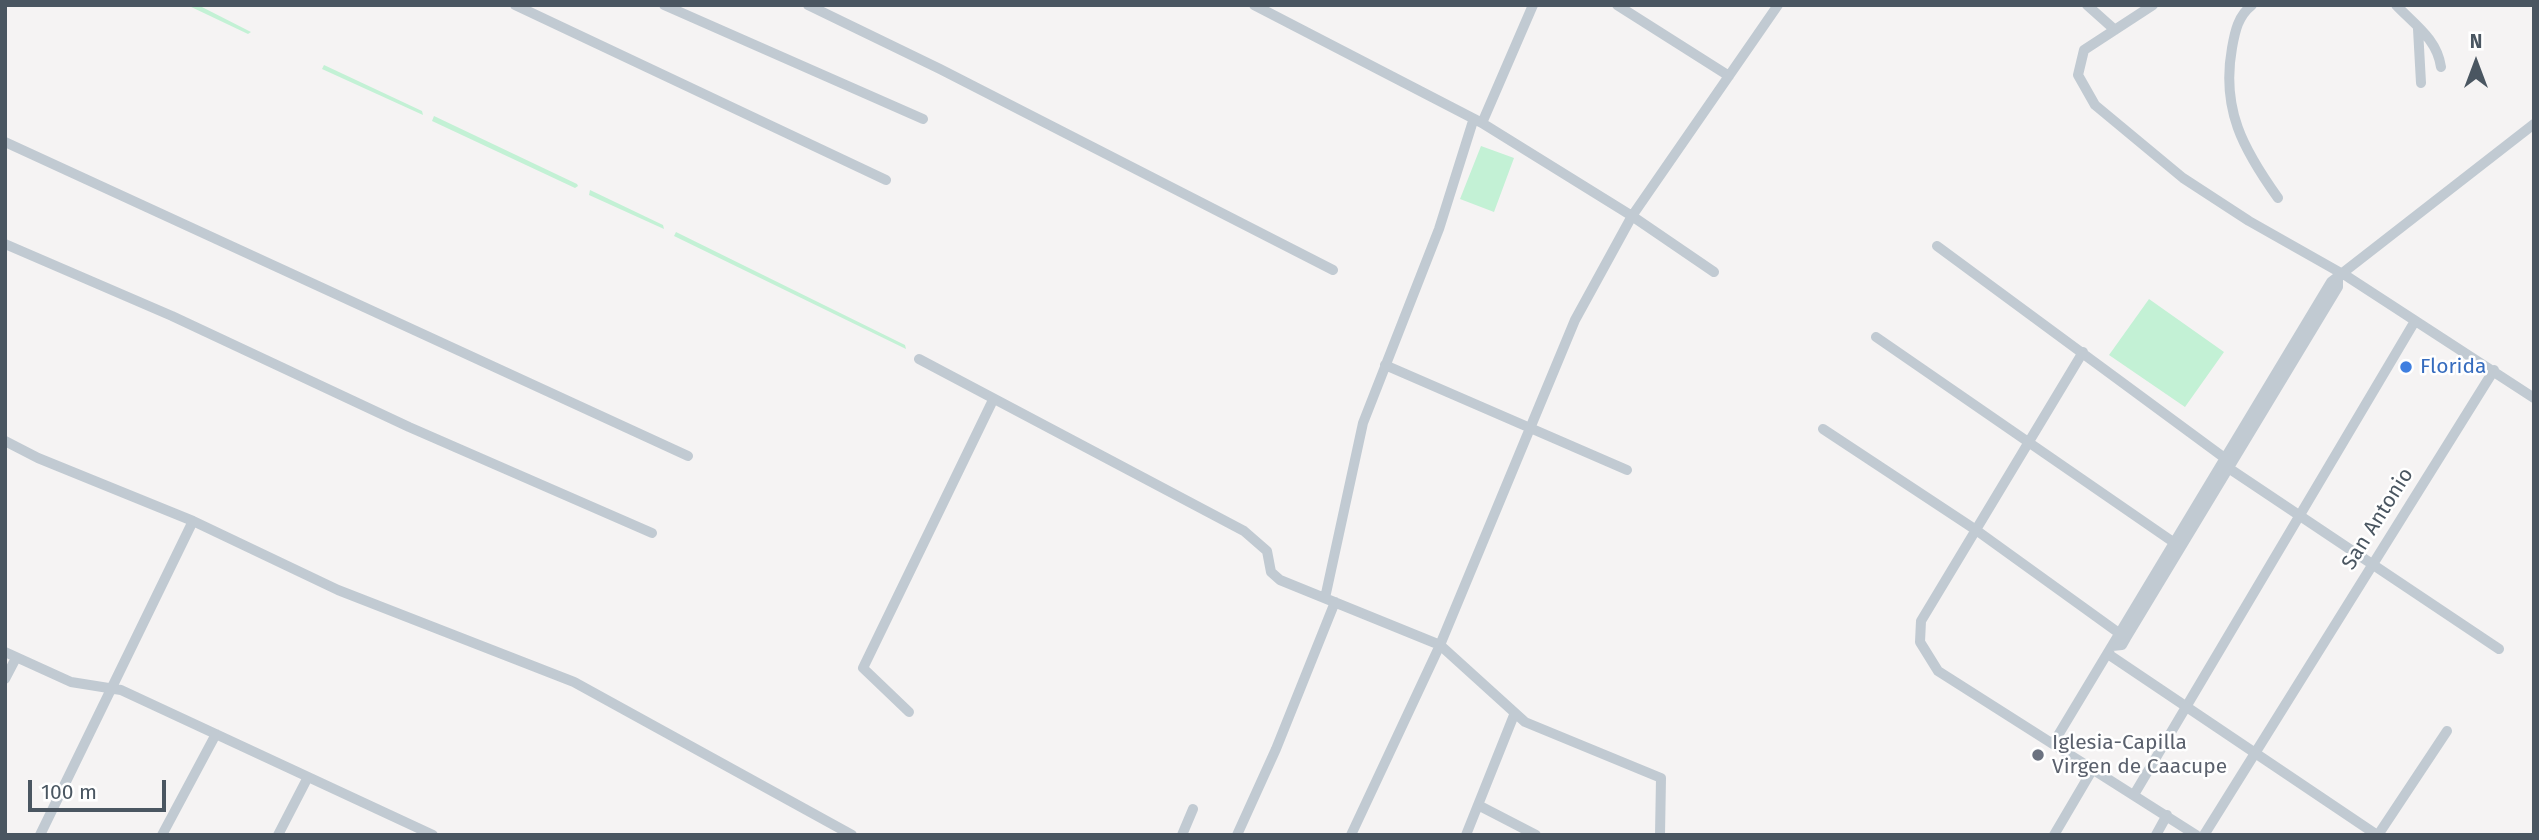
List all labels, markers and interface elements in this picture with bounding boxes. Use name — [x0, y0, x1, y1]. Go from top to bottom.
north arrow — [2441, 28, 2511, 98]
text: N — [2470, 30, 2482, 53]
place label: Florida — [2420, 354, 2486, 380]
marker: Florida — [2398, 359, 2414, 375]
street label: San Antonio — [2337, 464, 2419, 574]
place label: Iglesia-Capilla Virgen de Caacupe — [2052, 730, 2227, 780]
marker: Iglesia-Capilla Virgen de Caacupe — [2030, 747, 2046, 763]
scale bar — [32, 766, 170, 810]
text: 100 m — [41, 779, 97, 805]

